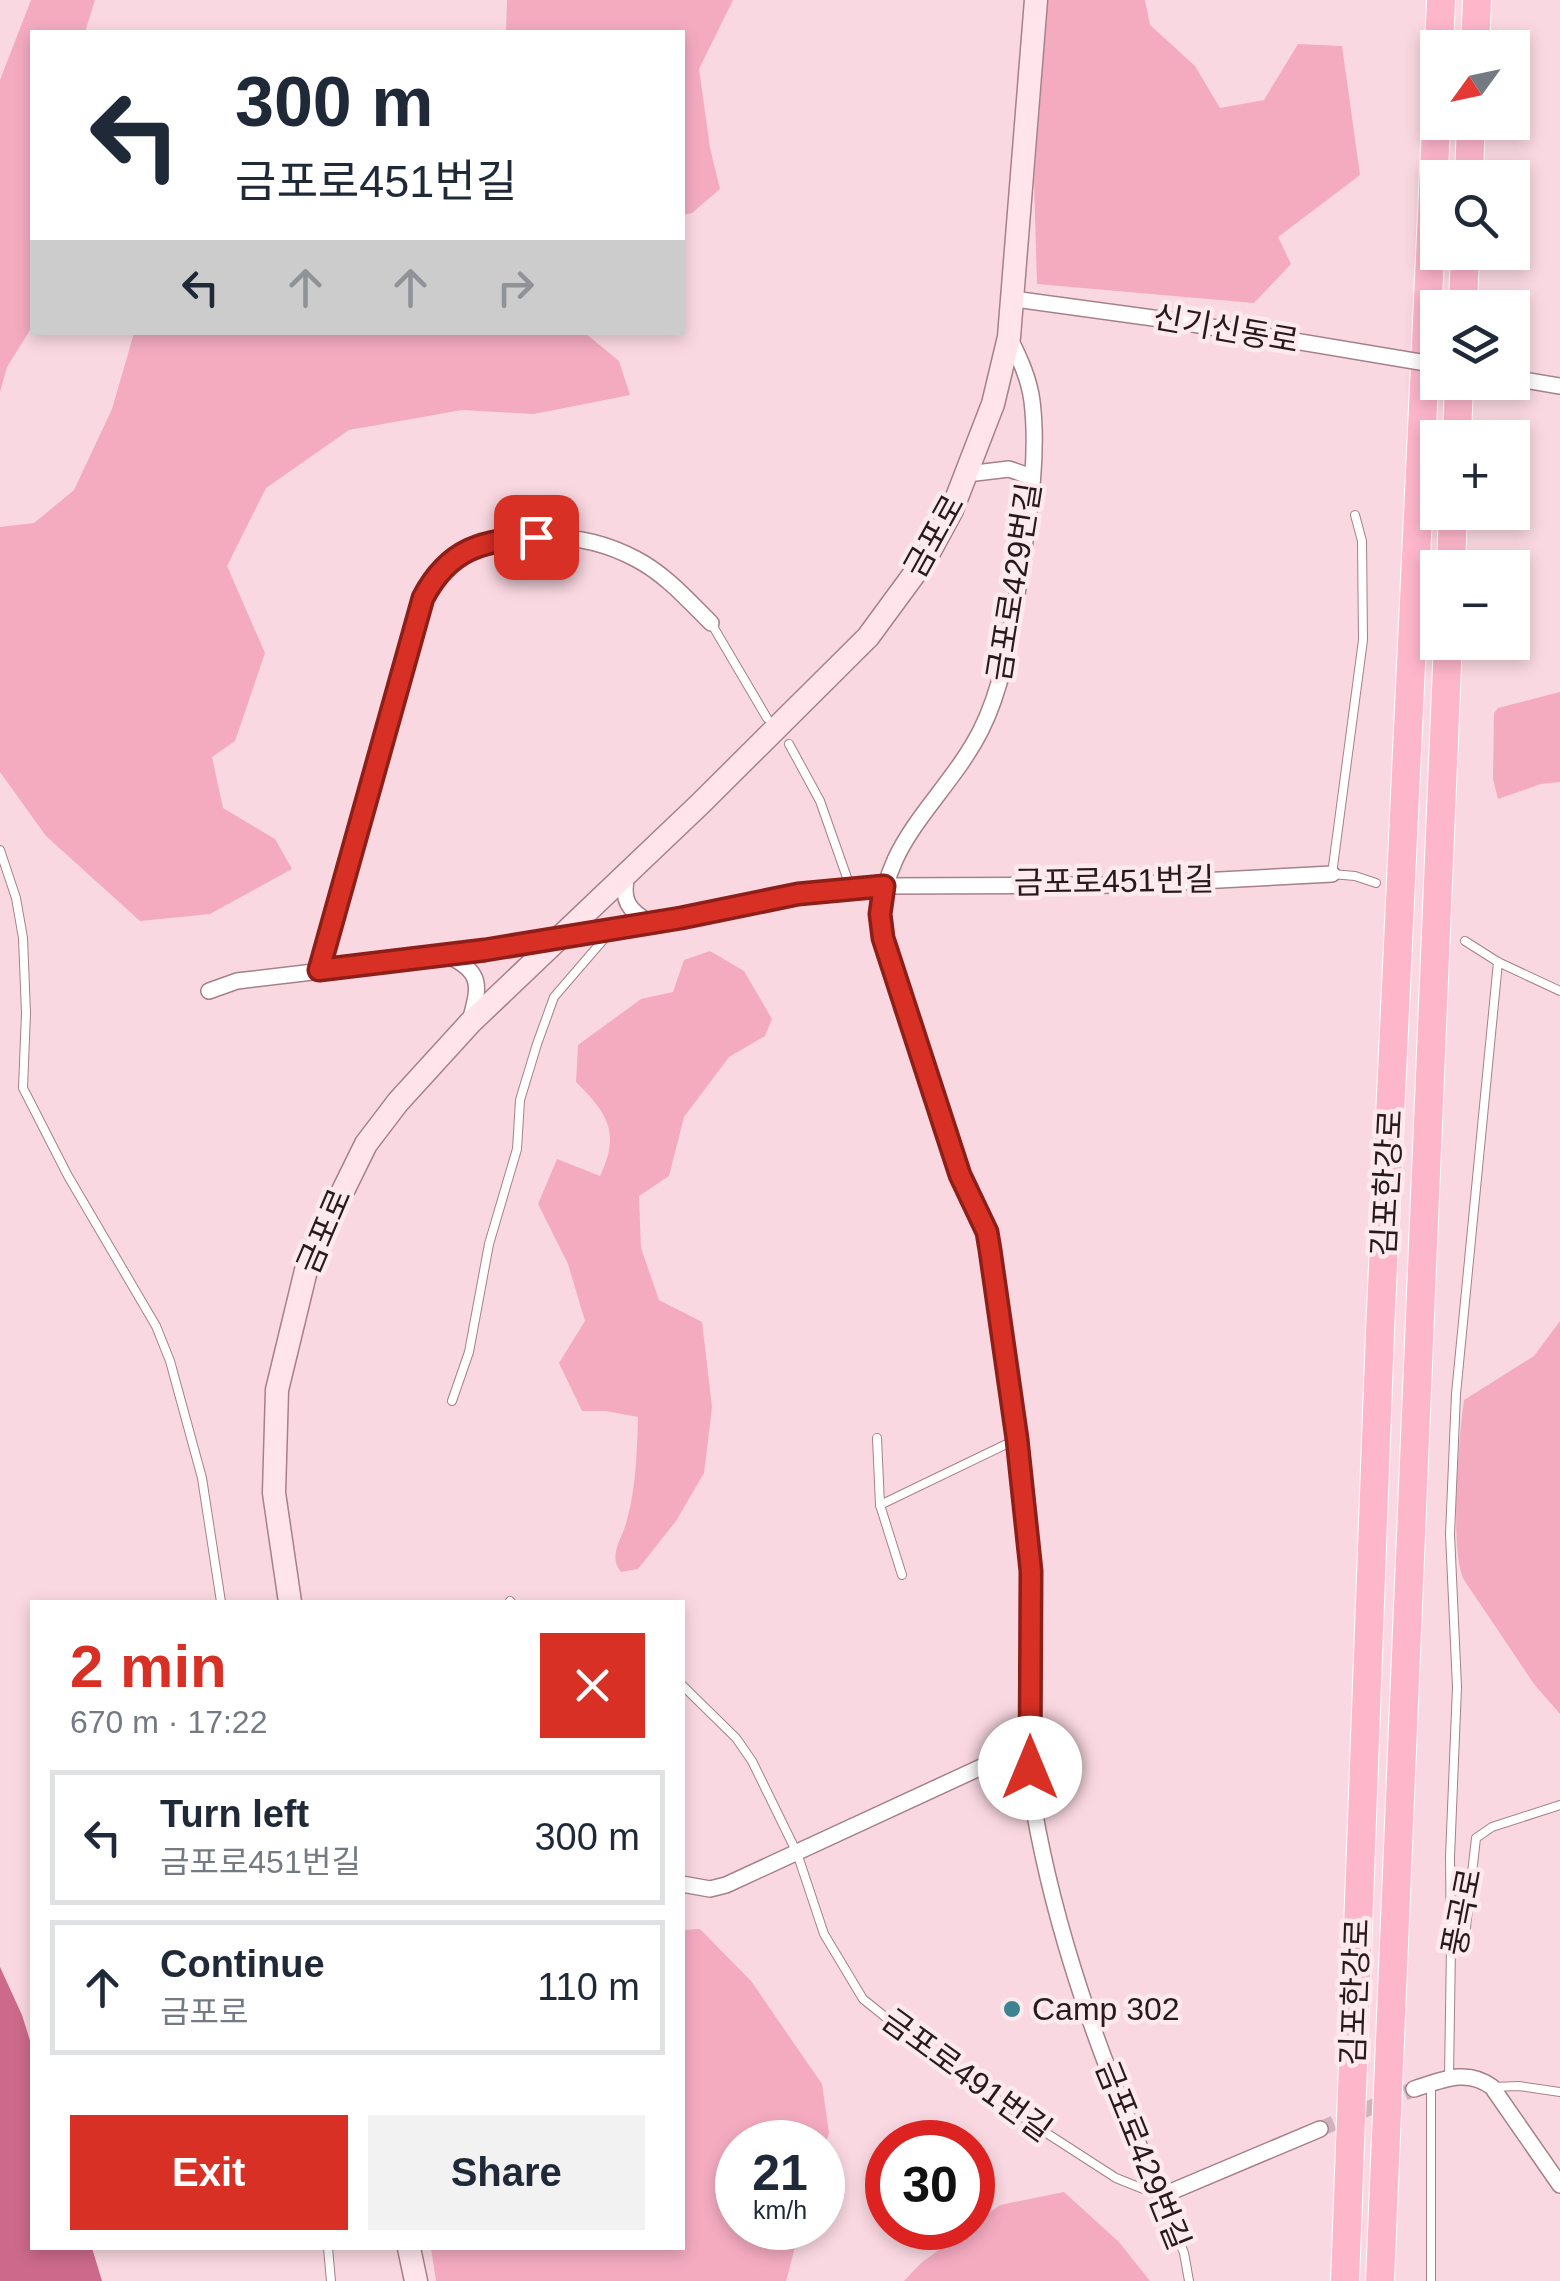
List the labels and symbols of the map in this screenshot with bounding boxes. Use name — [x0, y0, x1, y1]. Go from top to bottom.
north arrow — [1420, 30, 1530, 140]
street label: 신기신동로 — [1150, 298, 1302, 360]
street label: 금포로429번길 — [981, 480, 1047, 684]
street label: 금포로 — [897, 489, 971, 583]
pin — [494, 495, 579, 580]
street label: 금포로451번길 — [1013, 861, 1215, 901]
street label: 김포한강로 — [1365, 1109, 1409, 1257]
street label: 금포로 — [290, 1183, 358, 1279]
position arrow — [978, 1716, 1082, 1820]
street label: 풍곡로 — [1436, 1865, 1488, 1959]
street label: 김포한강로 — [1334, 1918, 1376, 2066]
place label: Camp 302 — [1032, 1991, 1180, 2027]
marker: Camp 302 — [1001, 1998, 1023, 2020]
street label: 금포로491번길 — [875, 2001, 1059, 2149]
street label: 금포로429번길 — [1089, 2055, 1197, 2255]
speed limit sign: 30 — [865, 2120, 995, 2250]

